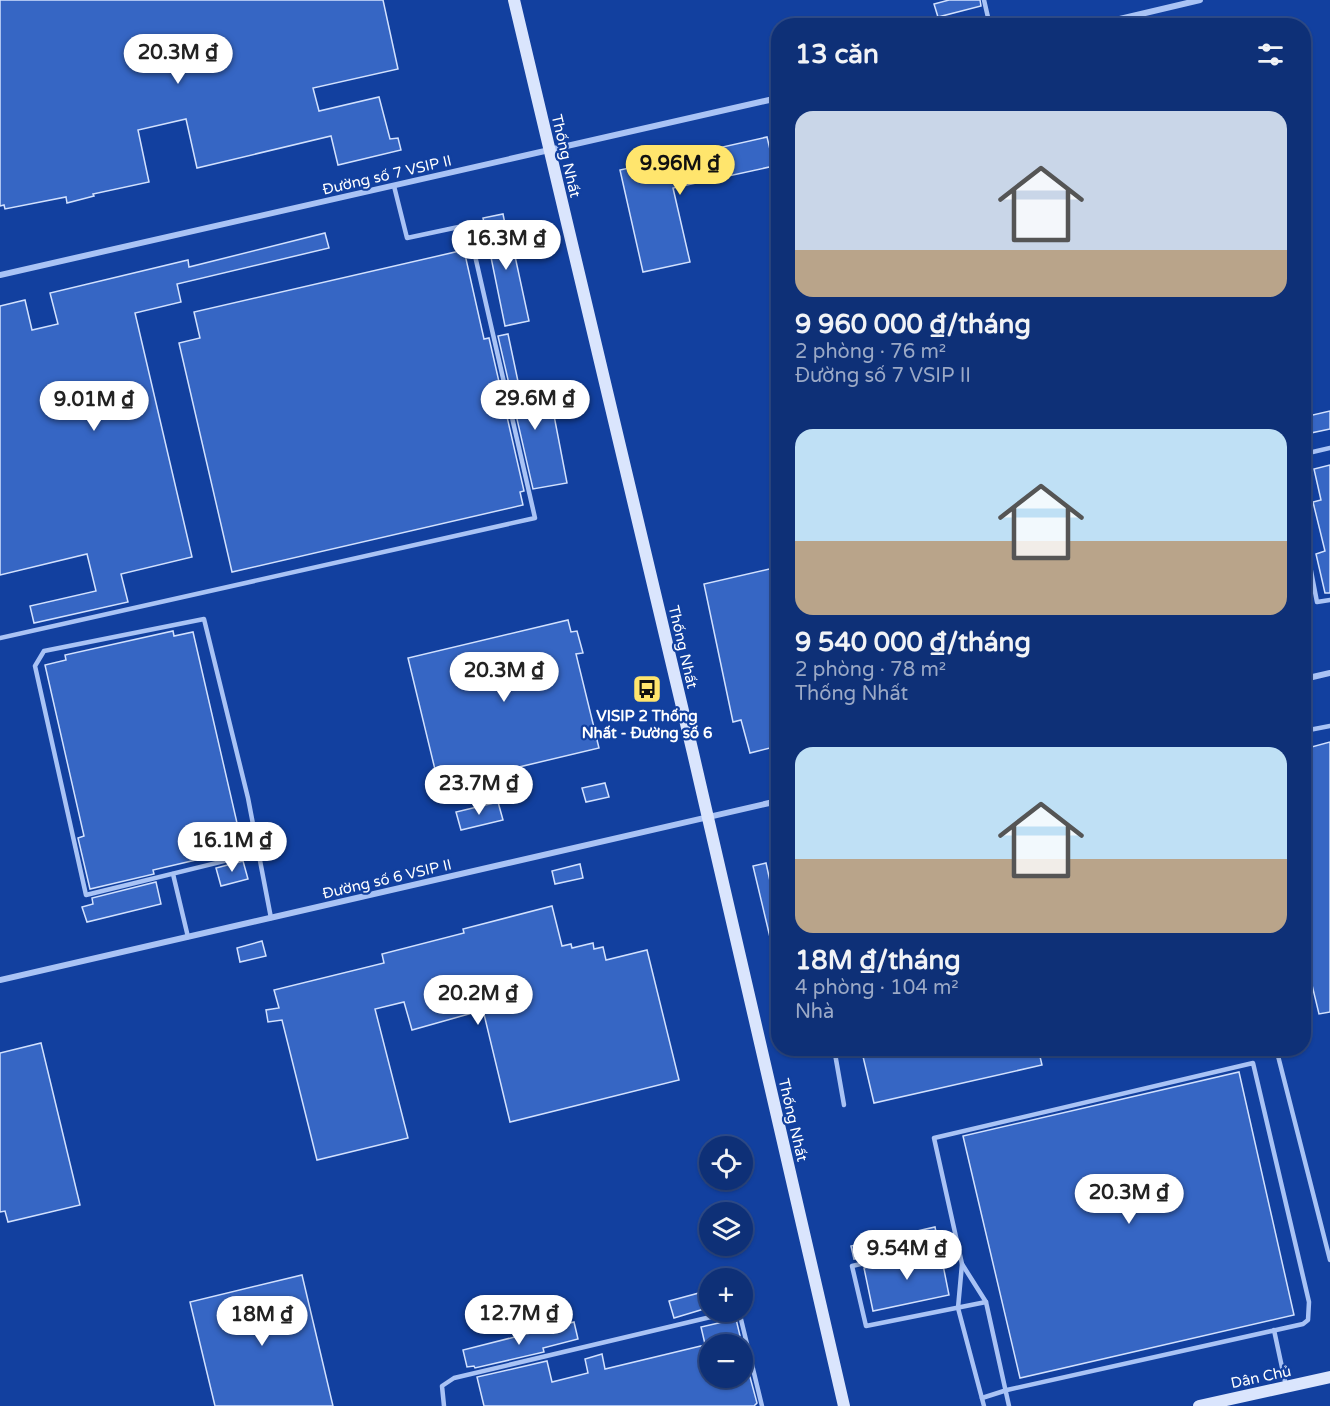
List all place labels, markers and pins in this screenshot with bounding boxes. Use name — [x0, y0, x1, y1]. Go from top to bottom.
pin: 20.3M ₫ — [123, 34, 233, 85]
pin: 9.96M ₫ — [625, 145, 735, 196]
pin: 16.3M ₫ — [451, 220, 561, 271]
pin: 29.6M ₫ — [480, 380, 590, 431]
pin: 9.01M ₫ — [39, 381, 149, 432]
pin: 20.3M ₫ — [449, 652, 559, 703]
bus stop icon: VISIP 2 Thống Nhất - Đường số 6 — [631, 673, 663, 705]
place label: VISIP 2 Thống Nhất - Đường số 6 — [582, 707, 712, 743]
pin: 23.7M ₫ — [424, 765, 534, 816]
pin: 16.1M ₫ — [177, 822, 287, 873]
pin: 20.2M ₫ — [423, 975, 533, 1026]
pin: 20.3M ₫ — [1074, 1174, 1184, 1225]
pin: 9.54M ₫ — [852, 1230, 962, 1281]
pin: 12.7M ₫ — [464, 1295, 574, 1346]
pin: 18M ₫ — [220, 1296, 304, 1347]

